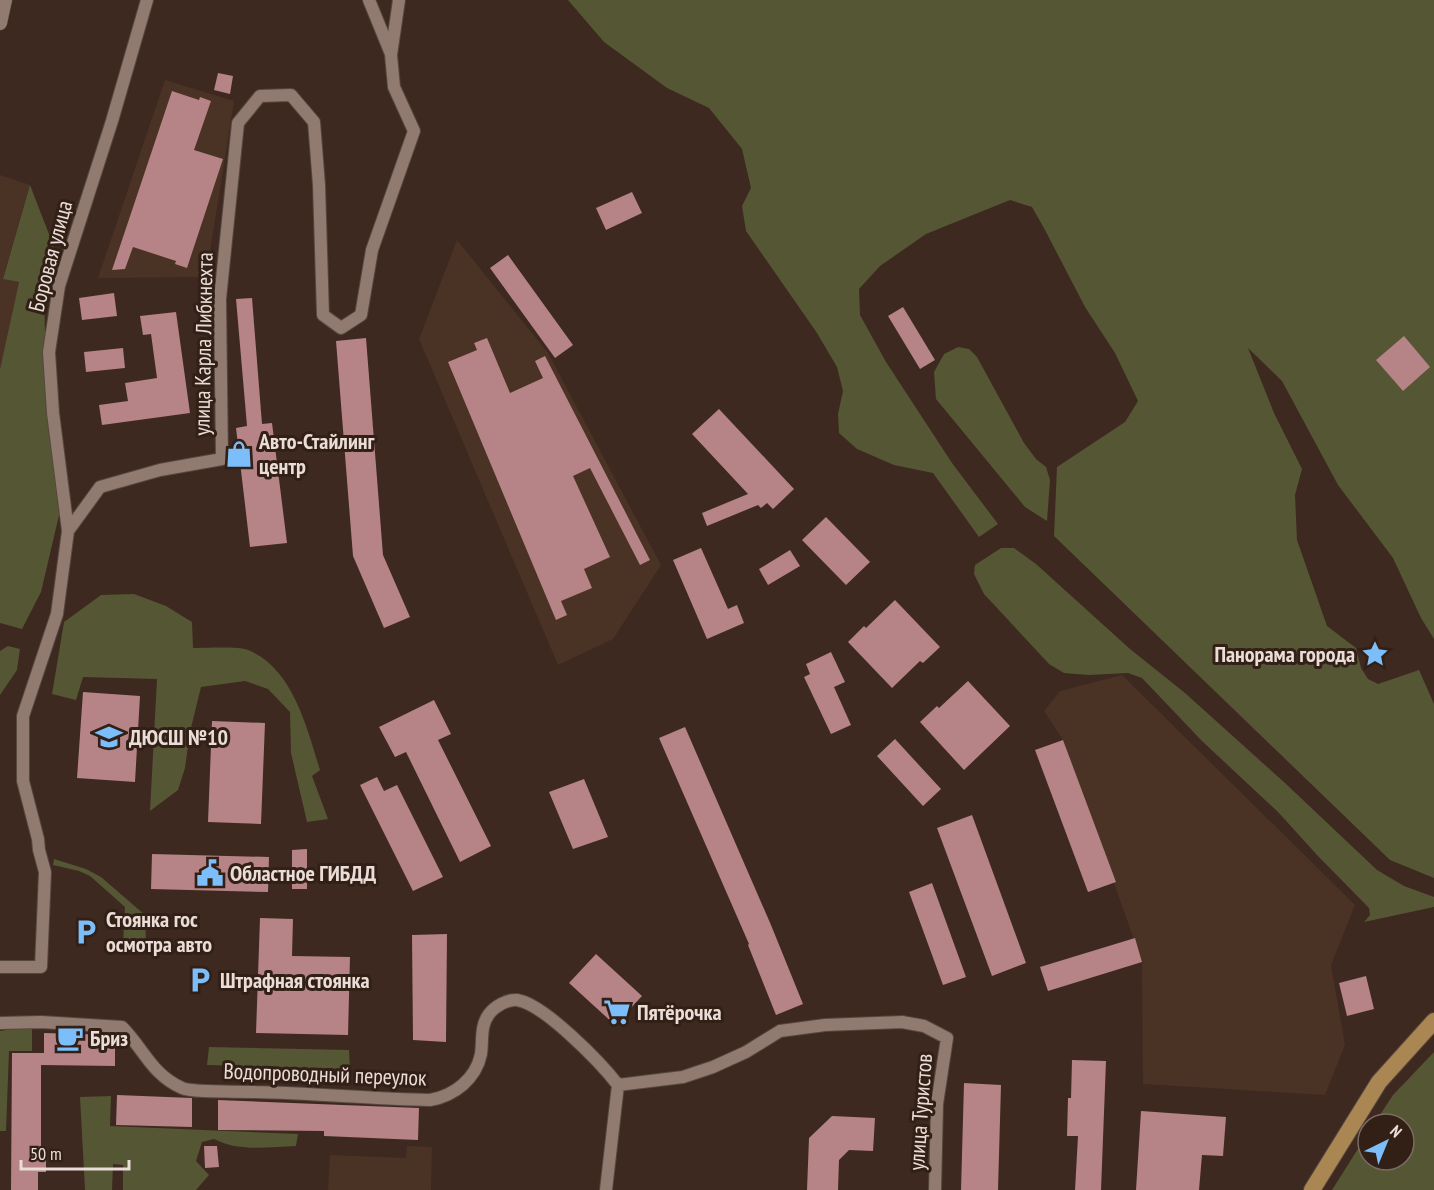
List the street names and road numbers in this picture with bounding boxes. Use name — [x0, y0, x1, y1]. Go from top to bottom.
street label: Боровая улица — [22, 197, 78, 315]
street label: улица Карла Либкнехта — [187, 252, 219, 436]
street label: улица Туристов — [902, 1053, 938, 1171]
street label: Водопроводный переулок — [223, 1056, 427, 1092]

